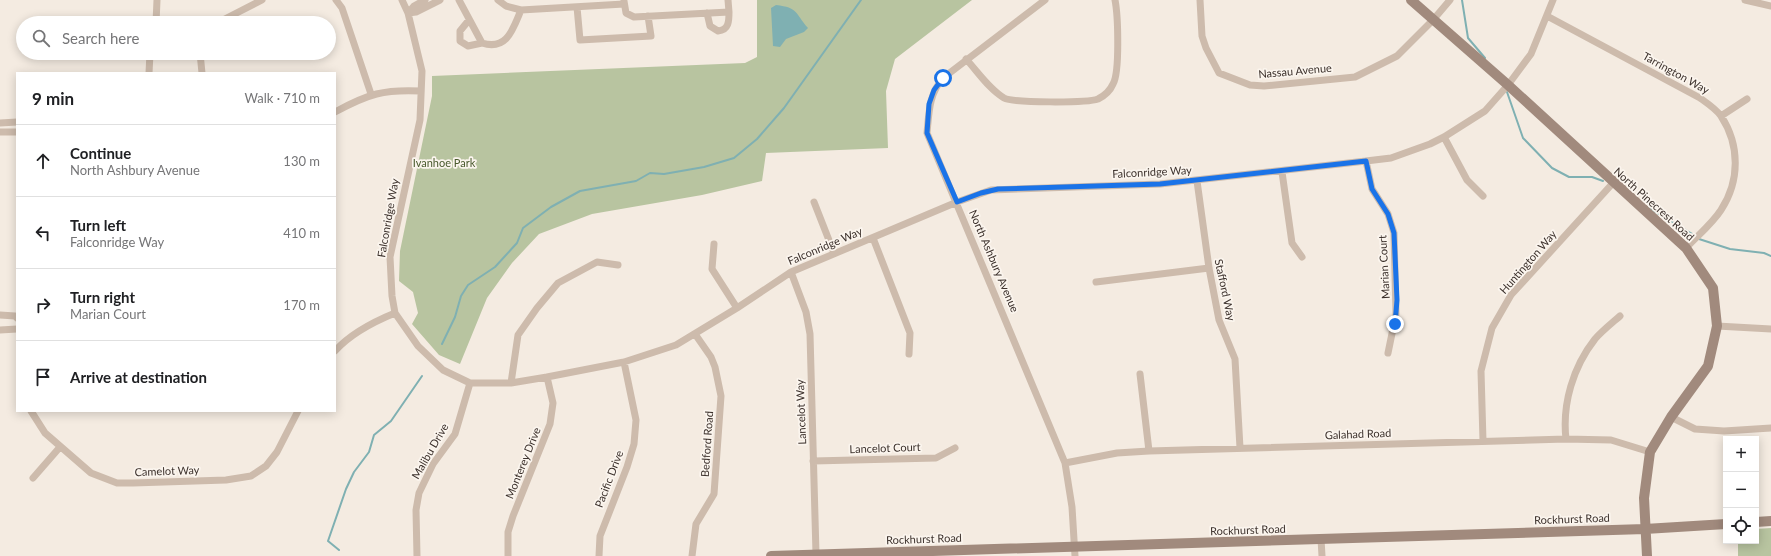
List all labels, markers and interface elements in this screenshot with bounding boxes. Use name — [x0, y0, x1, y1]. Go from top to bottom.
search box — [16, 16, 336, 60]
icon: search — [30, 27, 52, 49]
text: Search here — [62, 29, 139, 47]
street label: Tarrington Way — [1641, 49, 1712, 96]
street label: Nassau Avenue — [1258, 61, 1332, 80]
route start — [934, 69, 952, 87]
text: 9 min — [32, 88, 74, 109]
text: Walk · 710 m — [244, 90, 320, 106]
text: Continue — [70, 144, 131, 162]
icon: ahead — [32, 150, 54, 172]
text: 130 m — [283, 153, 320, 169]
park label: Ivanhoe Park — [413, 156, 476, 169]
text: North Ashbury Avenue — [70, 162, 200, 178]
street label: Falconridge Way — [1112, 163, 1192, 180]
street label: North Pinecrest Road — [1612, 164, 1697, 243]
street label: Falconridge Way — [374, 177, 401, 258]
street label: North Ashbury Avenue — [967, 208, 1022, 314]
text: Turn left — [70, 216, 126, 234]
icon: left — [32, 222, 54, 244]
street label: Falconridge Way — [786, 224, 864, 267]
text: 410 m — [283, 225, 320, 241]
street label: Huntington Way — [1497, 227, 1559, 296]
text: Falconridge Way — [70, 234, 164, 250]
street label: Marian Court — [1375, 235, 1392, 299]
street label: Stafford Way — [1213, 258, 1238, 322]
text: Turn right — [70, 288, 135, 306]
icon: right — [32, 294, 54, 316]
text: 170 m — [283, 297, 320, 313]
text: Marian Court — [70, 306, 146, 322]
route end — [1386, 315, 1404, 333]
icon: arrive — [32, 366, 54, 388]
text: Arrive at destination — [70, 368, 207, 386]
street label: Lancelot Way — [793, 379, 808, 445]
street label: Bedford Road — [698, 411, 715, 477]
street label: Malibu Drive — [408, 420, 451, 481]
street label: Monterey Drive — [502, 425, 543, 500]
street label: Galahad Road — [1325, 426, 1391, 441]
map controls — [1723, 436, 1759, 544]
button: + — [1723, 436, 1759, 472]
street label: Lancelot Court — [849, 440, 921, 455]
street label: Pacific Drive — [592, 448, 625, 509]
street label: Camelot Way — [134, 463, 200, 478]
button: − — [1723, 472, 1759, 508]
button: locate — [1723, 508, 1759, 544]
street label: Rockhurst Road — [1534, 511, 1610, 526]
street label: Rockhurst Road — [1210, 522, 1286, 537]
street label: Rockhurst Road — [886, 531, 962, 546]

